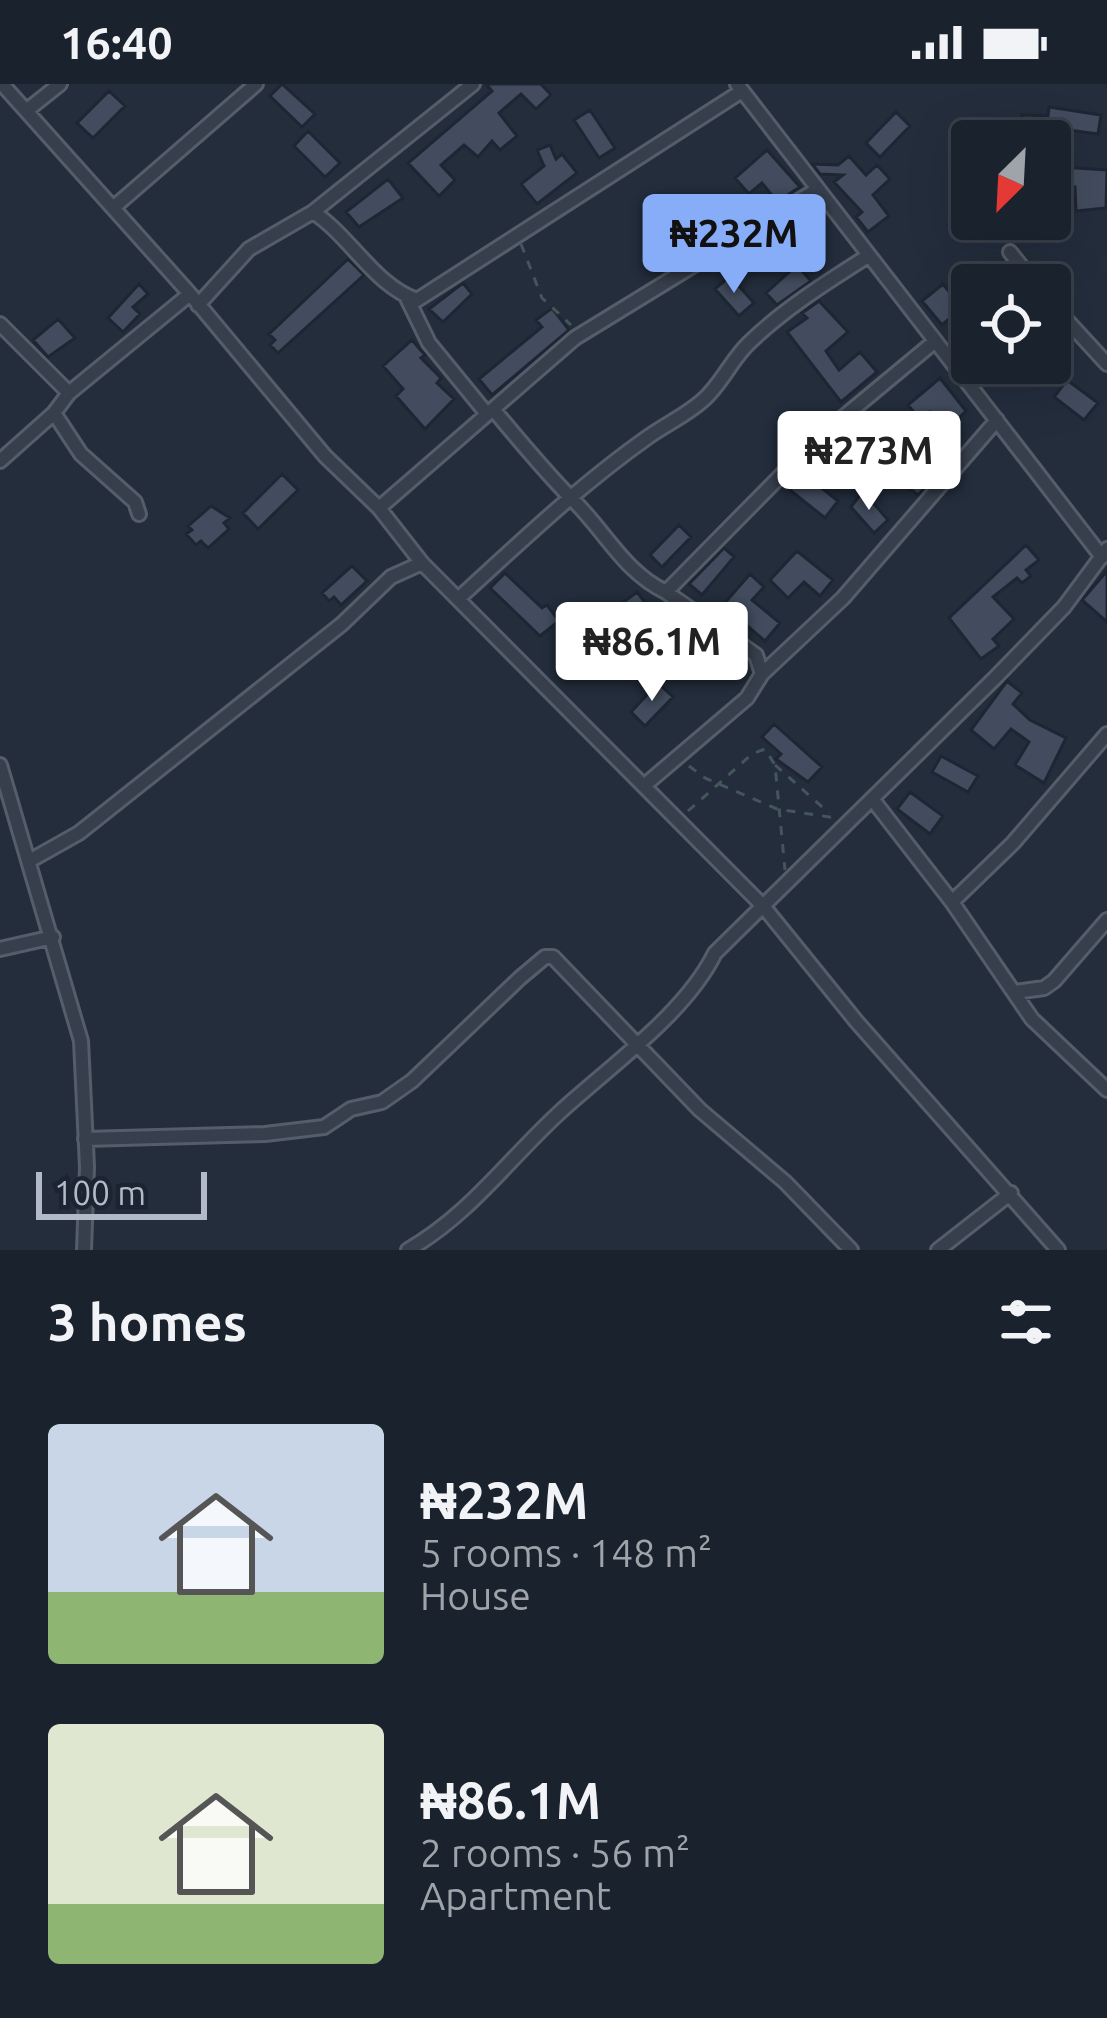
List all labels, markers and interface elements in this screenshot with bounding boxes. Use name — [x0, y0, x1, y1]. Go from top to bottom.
text: 16:40 — [60, 17, 173, 68]
north arrow — [951, 120, 1071, 240]
map controls — [951, 120, 1071, 384]
pin: ₦232M — [650, 194, 818, 296]
text: ₦232M — [670, 211, 798, 254]
button: locate — [951, 264, 1071, 384]
pin: ₦273M — [785, 411, 953, 513]
text: ₦273M — [805, 428, 933, 471]
pin: ₦86.1M — [554, 602, 750, 704]
text: ₦86.1M — [583, 619, 721, 662]
scale bar — [36, 1166, 207, 1219]
text: 100 m — [54, 1174, 146, 1211]
icon: filters — [993, 1289, 1059, 1355]
text: 3 homes — [48, 1293, 247, 1351]
text: ₦232M — [420, 1471, 589, 1529]
icon: home — [144, 1472, 288, 1616]
text: 5 rooms · 148 m² — [420, 1531, 712, 1574]
text: House — [420, 1574, 531, 1617]
text: ₦86.1M — [420, 1771, 601, 1829]
icon: home — [144, 1772, 288, 1916]
text: 2 rooms · 56 m² — [420, 1831, 690, 1874]
text: Apartment — [420, 1874, 611, 1917]

